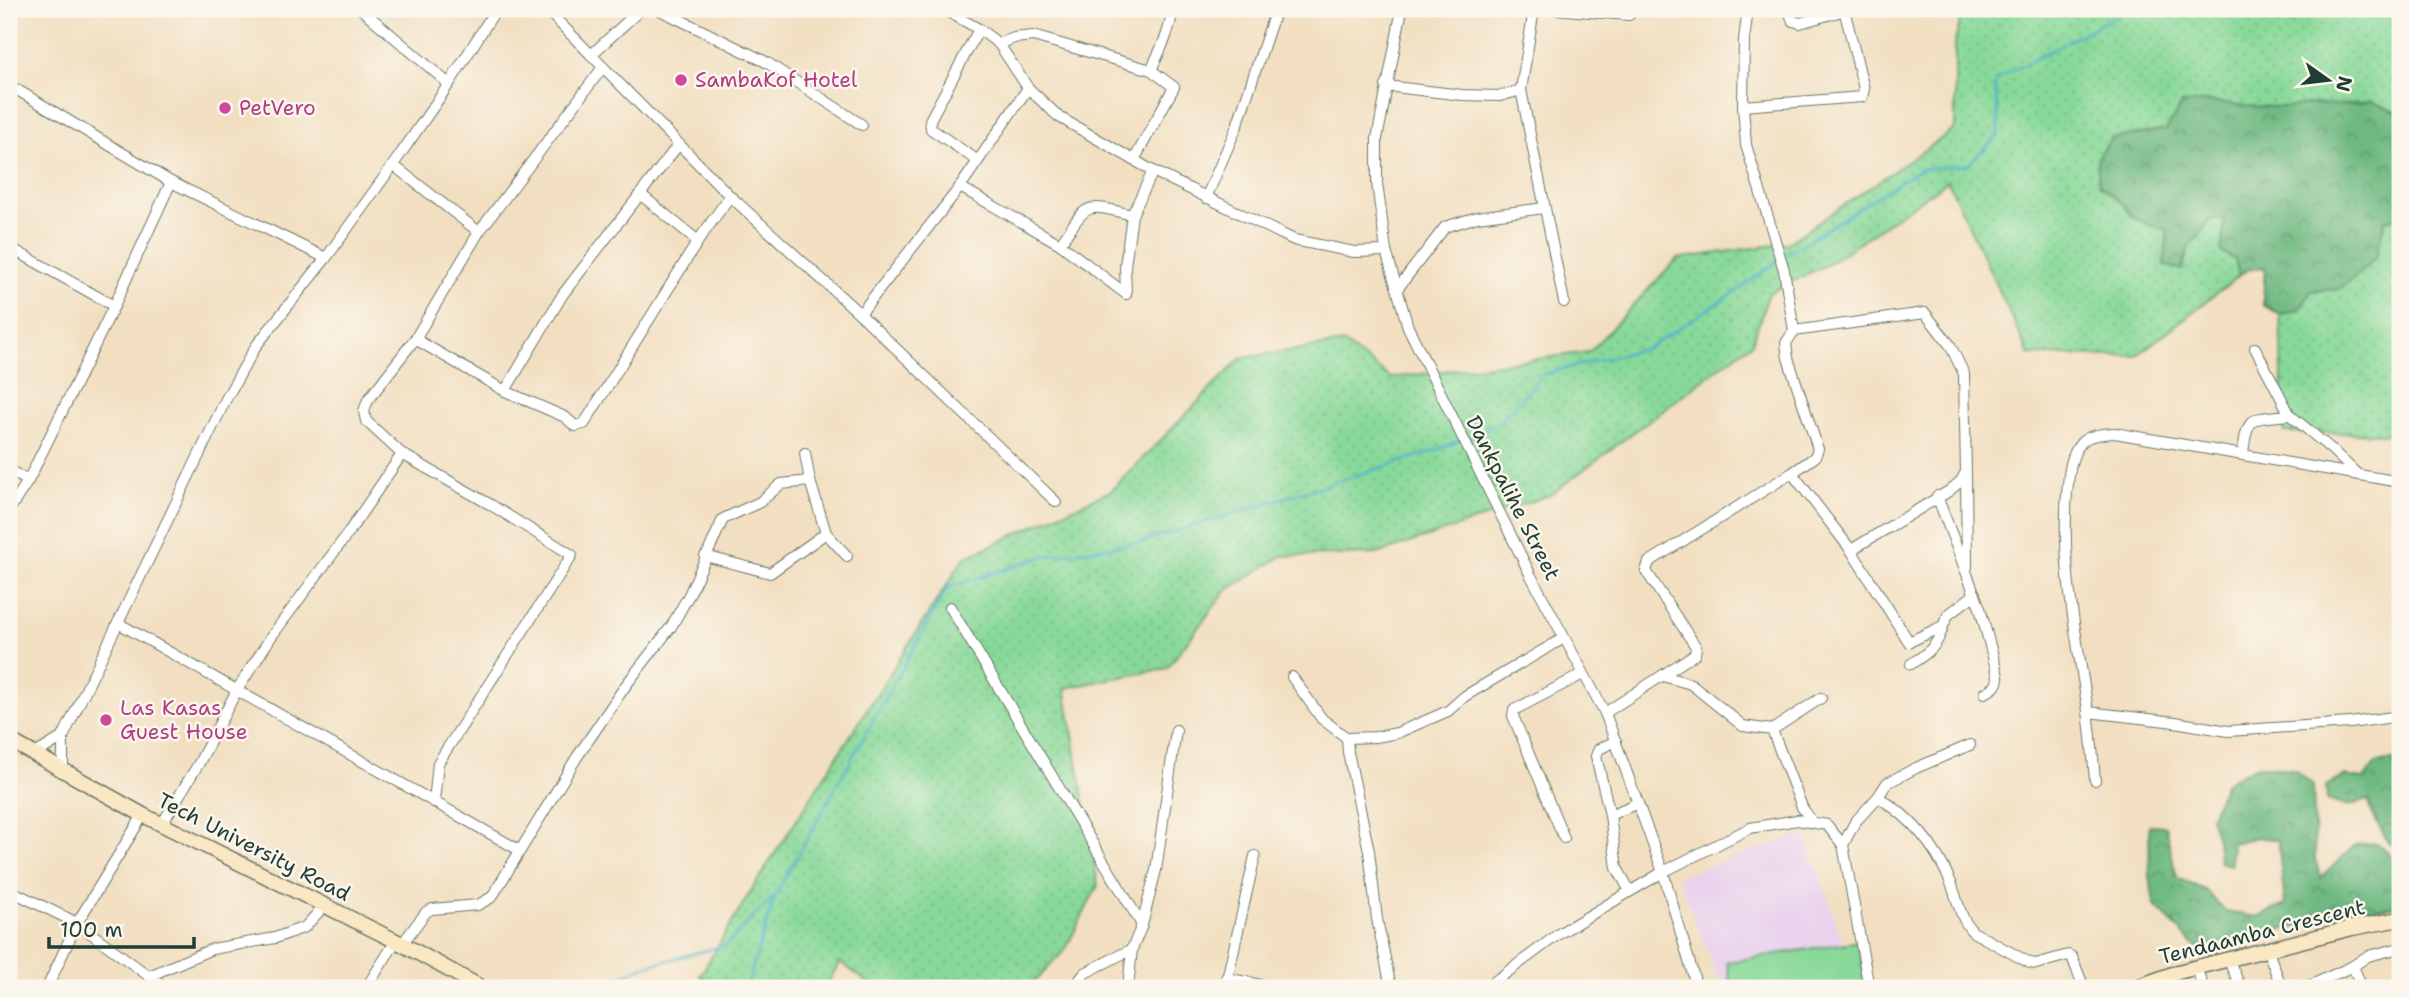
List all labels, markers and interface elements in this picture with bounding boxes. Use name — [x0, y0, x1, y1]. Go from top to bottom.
north arrow — [2294, 46, 2364, 116]
place label: SambaKof Hotel — [695, 66, 858, 94]
marker: SambaKof Hotel — [673, 72, 689, 88]
text: N — [2330, 74, 2358, 94]
place label: PetVero — [239, 94, 316, 122]
marker: PetVero — [217, 100, 233, 116]
street label: Dankpalihe Street — [1459, 411, 1567, 585]
place label: Las Kasas Guest House — [120, 694, 248, 746]
marker: Las Kasas Guest House — [98, 712, 114, 728]
street label: Tech University Road — [153, 786, 355, 908]
street label: Tendaamba Crescent — [2156, 893, 2368, 971]
scale bar — [49, 906, 194, 950]
text: 100 m — [60, 916, 123, 944]

